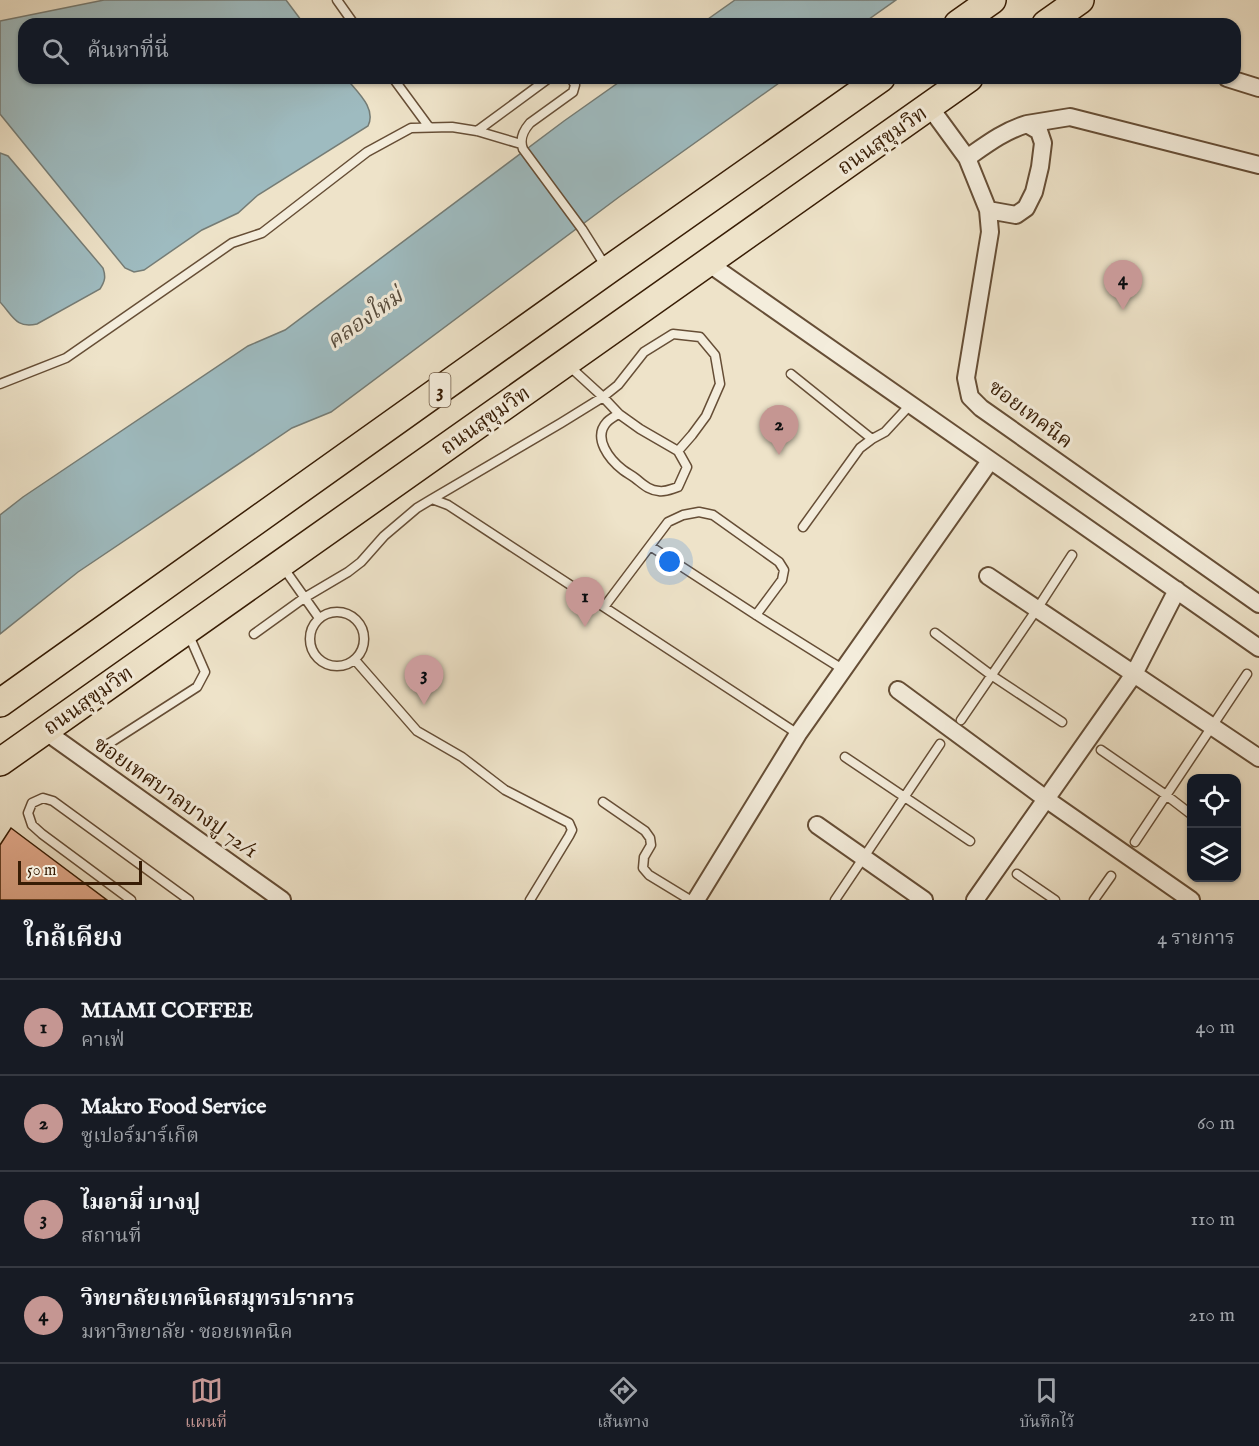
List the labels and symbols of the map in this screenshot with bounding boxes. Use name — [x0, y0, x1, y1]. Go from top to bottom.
street label: ถนนสุขุมวิท — [833, 100, 933, 182]
pin: 4 — [1104, 260, 1142, 310]
water label: คลองใหม่ — [320, 279, 411, 356]
road number: 3 — [430, 373, 450, 407]
street label: ซอยเทคนิค — [983, 375, 1078, 456]
street label: ถนนสุขุมวิท — [436, 380, 536, 462]
pin: 2 — [760, 406, 798, 455]
your location — [655, 547, 684, 576]
pin: 1 — [566, 578, 604, 627]
pin: 3 — [404, 656, 444, 705]
street label: ถนนสุขุมวิท — [39, 660, 139, 742]
street label: ซอยเทศบาลบางปู 72/1 — [88, 731, 263, 865]
scale bar — [18, 858, 142, 886]

